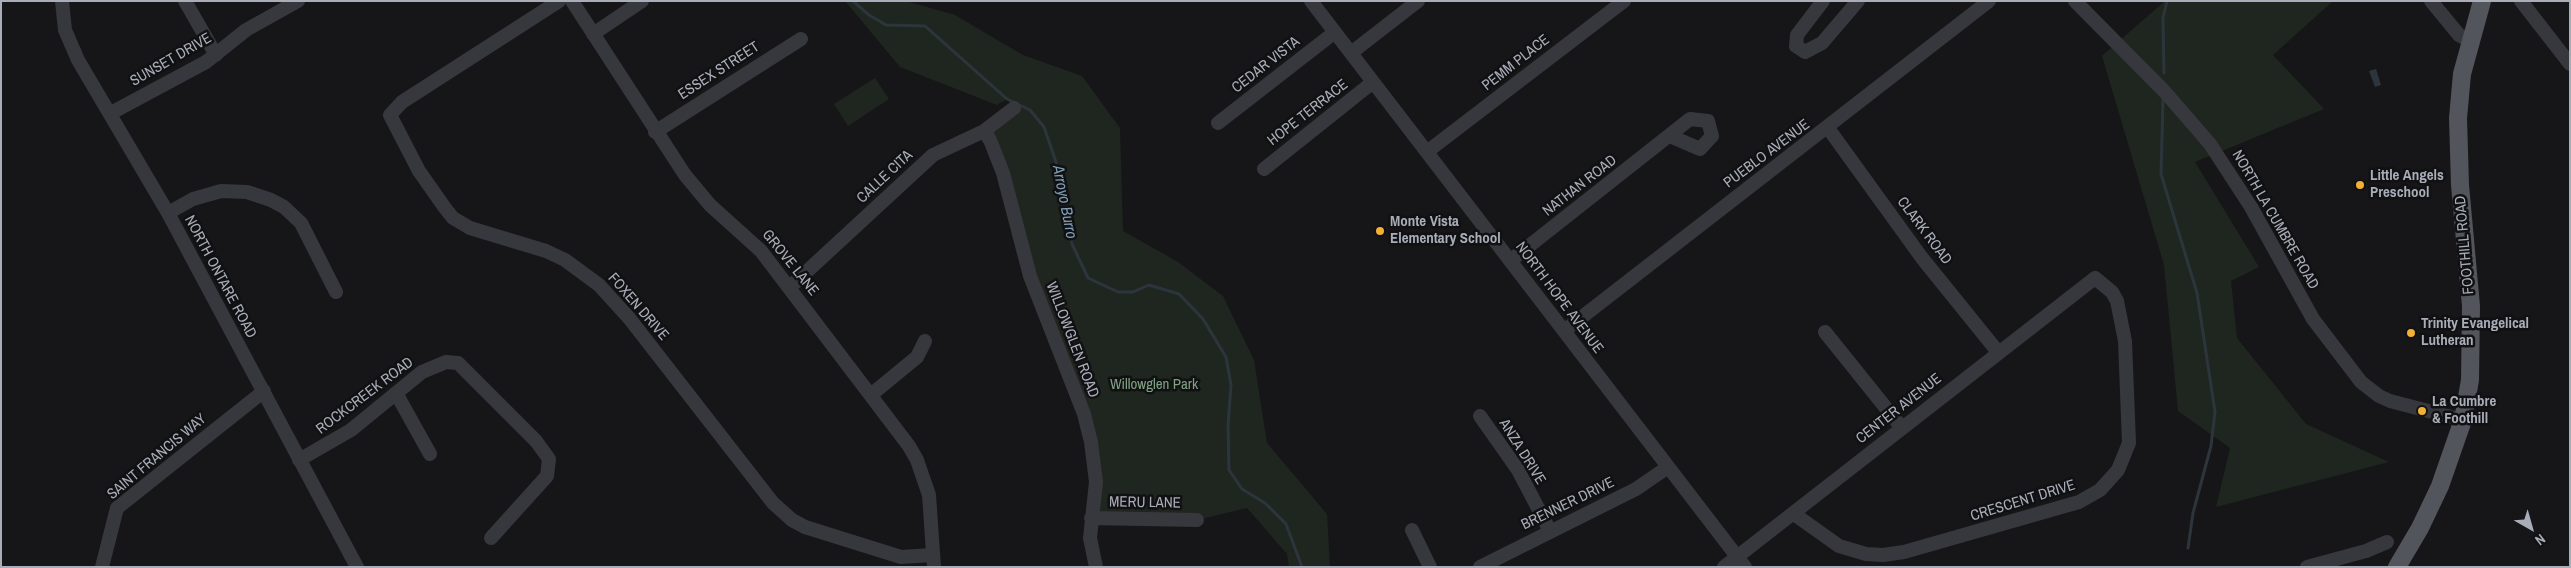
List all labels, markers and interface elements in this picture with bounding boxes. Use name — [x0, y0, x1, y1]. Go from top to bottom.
street label: SUNSET DRIVE — [127, 29, 215, 91]
street label: PEMM PLACE — [1479, 31, 1553, 95]
street label: CEDAR VISTA — [1228, 33, 1304, 97]
street label: ESSEX STREET — [675, 38, 763, 104]
street label: HOPE TERRACE — [1264, 76, 1352, 150]
street label: PUEBLO AVENUE — [1720, 116, 1814, 192]
street label: CALLE CITA — [853, 147, 917, 207]
street label: NORTH LA CUMBRE ROAD — [2228, 147, 2322, 293]
street label: NATHAN ROAD — [1540, 152, 1620, 220]
water label: Arroyo Burro — [1047, 164, 1081, 240]
place label: Little Angels Preschool — [2370, 167, 2444, 202]
marker: Little Angels Preschool — [2354, 179, 2366, 191]
street label: CLARK ROAD — [1893, 194, 1955, 268]
street label: FOOTHILL ROAD — [2452, 195, 2478, 295]
street label: NORTH ONTARE ROAD — [180, 213, 260, 341]
place label: Monte Vista Elementary School — [1390, 213, 1501, 248]
marker: Monte Vista Elementary School — [1374, 225, 1386, 237]
street label: GROVE LANE — [758, 226, 822, 300]
street label: NORTH HOPE AVENUE — [1511, 239, 1607, 357]
street label: FOXEN DRIVE — [604, 270, 672, 344]
street label: WILLOWGLEN ROAD — [1042, 280, 1102, 400]
place label: Trinity Evangelical Lutheran — [2421, 315, 2529, 350]
marker: Trinity Evangelical Lutheran — [2405, 327, 2417, 339]
street label: ROCKCREEK ROAD — [313, 354, 417, 438]
street label: CENTER AVENUE — [1853, 370, 1945, 448]
park label: Willowglen Park — [1110, 376, 1198, 394]
place label: La Cumbre & Foothill — [2432, 393, 2496, 428]
marker: La Cumbre & Foothill — [2416, 405, 2428, 417]
street label: SAINT FRANCIS WAY — [104, 410, 210, 504]
street label: ANZA DRIVE — [1495, 416, 1549, 488]
street label: BRENNER DRIVE — [1519, 474, 1617, 534]
street label: CRESCENT DRIVE — [1968, 477, 2078, 525]
street label: MERU LANE — [1109, 493, 1181, 513]
north arrow — [2506, 503, 2556, 553]
text: N — [2531, 530, 2549, 549]

